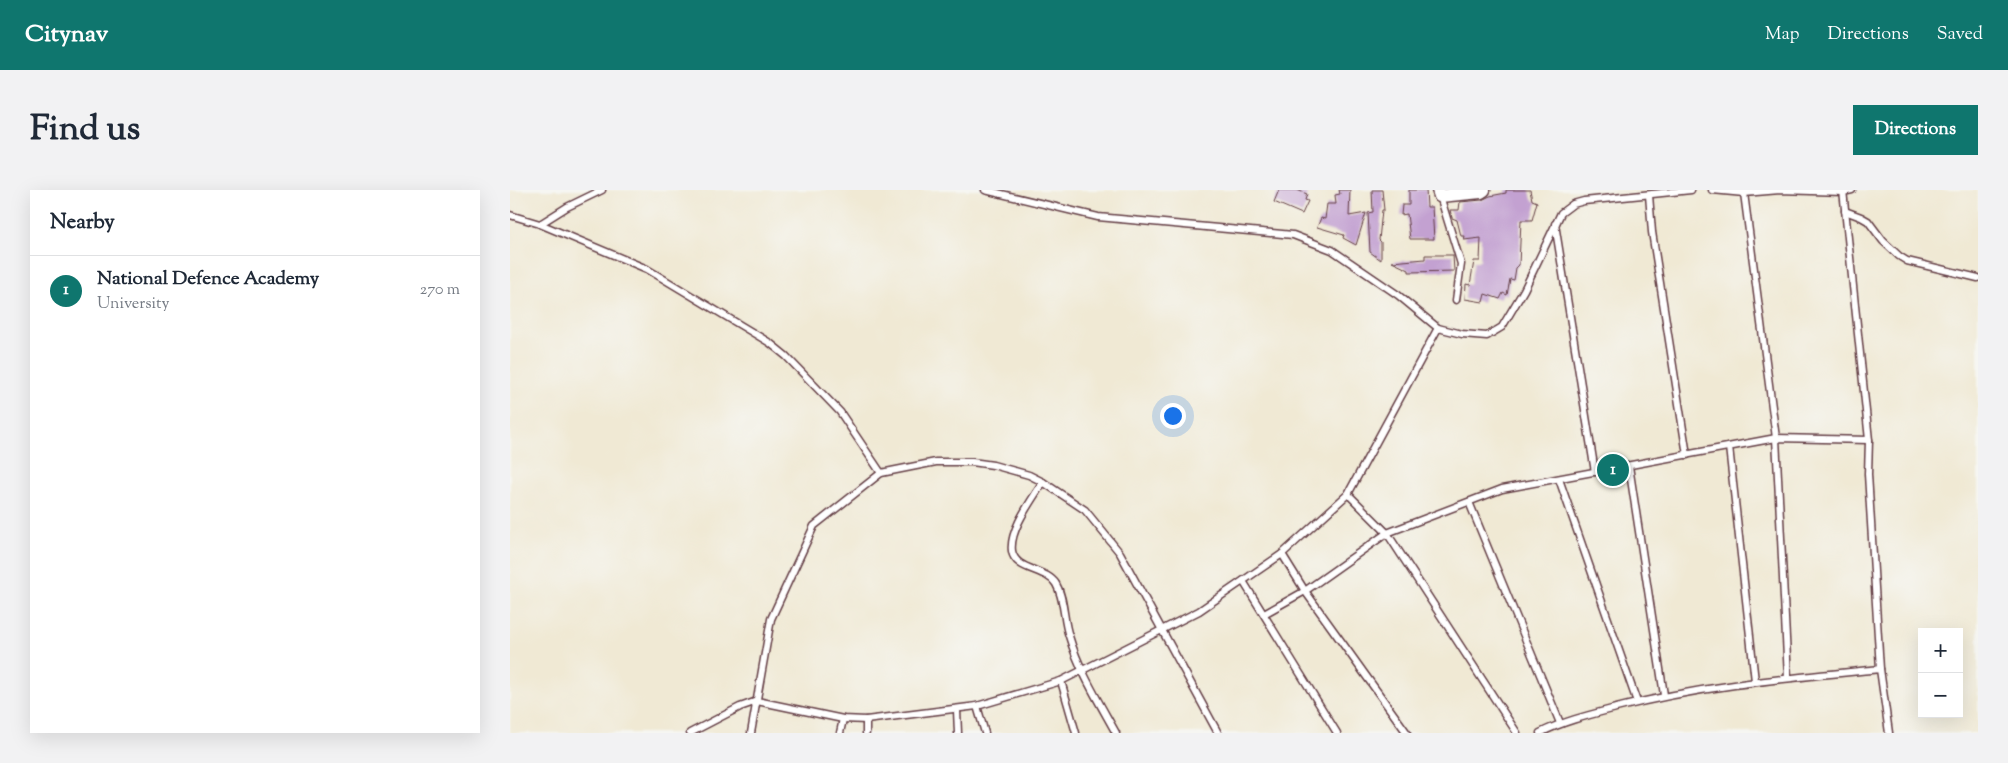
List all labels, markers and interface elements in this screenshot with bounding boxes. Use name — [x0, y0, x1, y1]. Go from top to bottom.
text: Citynav — [25, 18, 108, 52]
text: Map — [1765, 22, 1800, 48]
text: Directions — [1828, 22, 1909, 48]
text: Saved — [1937, 22, 1983, 48]
text: Find us — [30, 105, 140, 156]
button: Directions — [1853, 105, 1978, 155]
text: Nearby — [50, 208, 115, 238]
text: National Defence Academy — [97, 266, 319, 293]
text: 1 — [63, 279, 69, 302]
text: 270 m — [420, 279, 460, 302]
text: University — [97, 293, 170, 316]
your location — [1160, 403, 1186, 429]
pin: 1 — [1597, 451, 1629, 489]
map controls — [1918, 628, 1963, 718]
button: + — [1918, 628, 1963, 673]
button: − — [1918, 673, 1963, 718]

